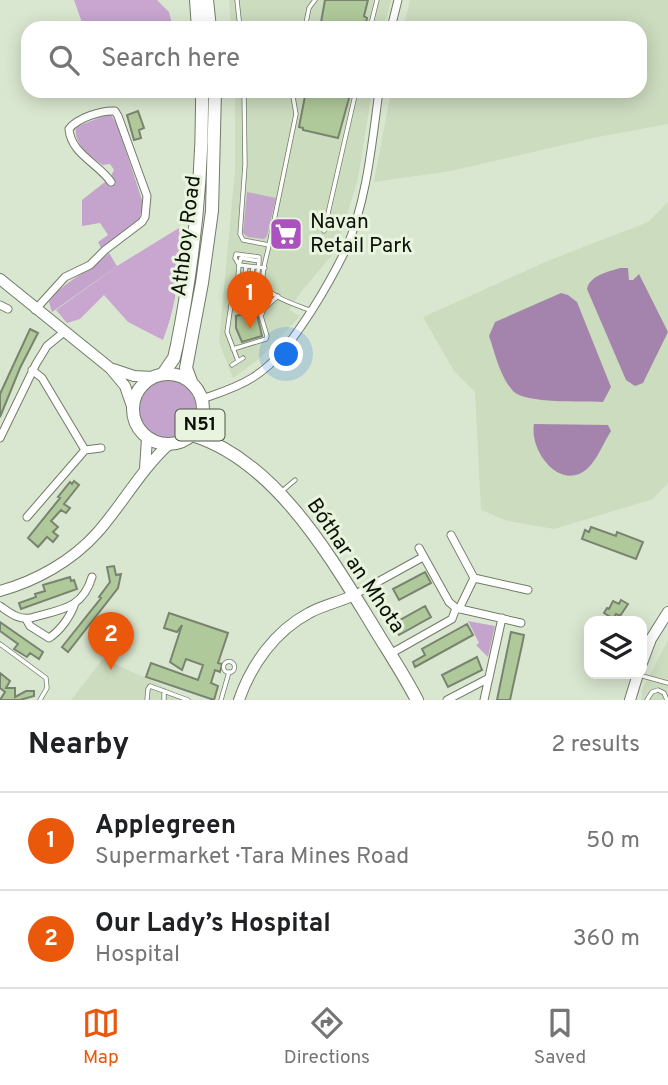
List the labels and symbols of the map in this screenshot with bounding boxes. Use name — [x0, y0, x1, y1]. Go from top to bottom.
street label: Athboy Road — [166, 174, 208, 298]
place label: Navan Retail Park — [310, 209, 412, 260]
supermarket icon: Navan Retail Park — [267, 215, 305, 253]
pin: 1 — [227, 271, 273, 329]
your location — [269, 337, 303, 371]
road number: N51 — [176, 410, 224, 440]
street label: Bóthar an Mhota — [300, 493, 410, 639]
pin: 2 — [88, 612, 134, 670]

